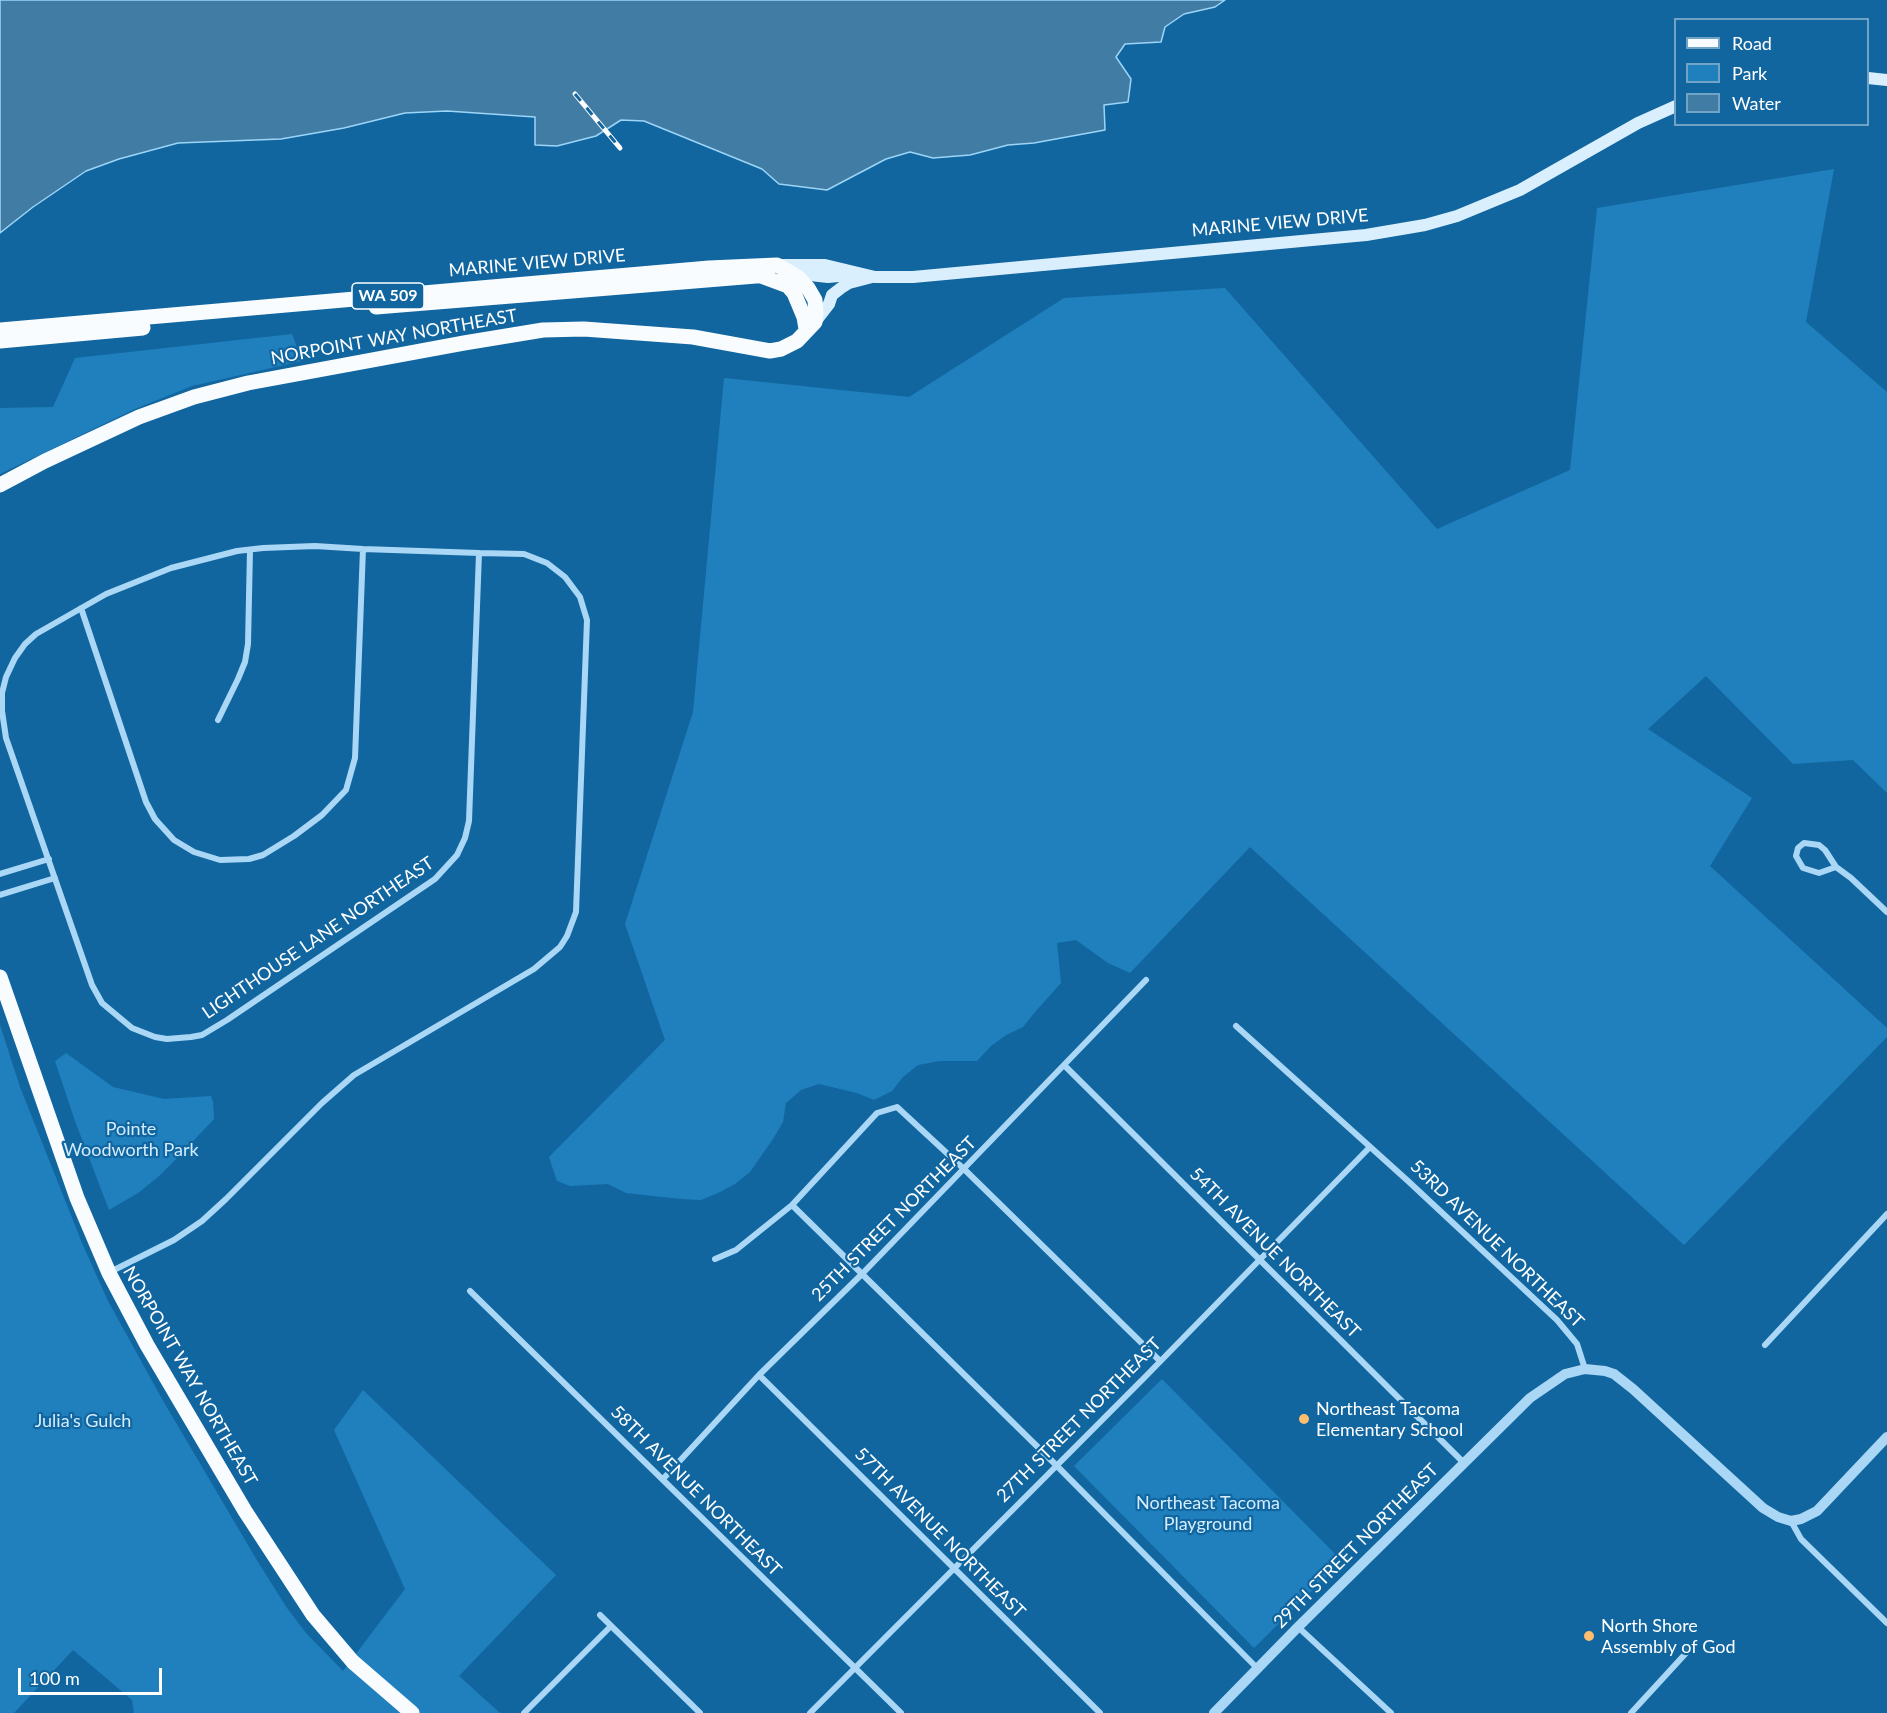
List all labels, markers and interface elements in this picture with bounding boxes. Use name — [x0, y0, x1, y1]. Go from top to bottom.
legend — [1674, 18, 1869, 126]
text: Road — [1732, 32, 1772, 54]
text: Park — [1732, 62, 1767, 84]
text: Water — [1732, 92, 1781, 114]
street label: MARINE VIEW DRIVE — [1191, 205, 1369, 241]
street label: MARINE VIEW DRIVE — [448, 245, 626, 281]
road number: WA 509 — [352, 283, 424, 309]
street label: NORPOINT WAY NORTHEAST — [269, 305, 519, 369]
street label: LIGHTHOUSE LANE NORTHEAST — [198, 852, 438, 1024]
park label: Pointe Woodworth Park — [63, 1118, 199, 1160]
street label: 25TH STREET NORTHEAST — [807, 1132, 981, 1306]
street label: 53RD AVENUE NORTHEAST — [1406, 1155, 1588, 1333]
street label: 54TH AVENUE NORTHEAST — [1185, 1163, 1365, 1343]
street label: NORPOINT WAY NORTHEAST — [118, 1262, 262, 1490]
street label: 27TH STREET NORTHEAST — [992, 1333, 1166, 1507]
place label: Northeast Tacoma Elementary School — [1316, 1398, 1463, 1440]
street label: 58TH AVENUE NORTHEAST — [606, 1401, 786, 1581]
park label: Julia's Gulch — [35, 1410, 131, 1432]
marker: Northeast Tacoma Elementary School — [1297, 1412, 1311, 1426]
street label: 57TH AVENUE NORTHEAST — [850, 1443, 1030, 1623]
street label: 29TH STREET NORTHEAST — [1269, 1459, 1443, 1633]
park label: Northeast Tacoma Playground — [1136, 1492, 1280, 1534]
place label: North Shore Assembly of God — [1601, 1615, 1736, 1658]
marker: North Shore Assembly of God — [1582, 1629, 1596, 1643]
scale bar — [21, 1656, 165, 1694]
text: 100 m — [29, 1667, 80, 1689]

